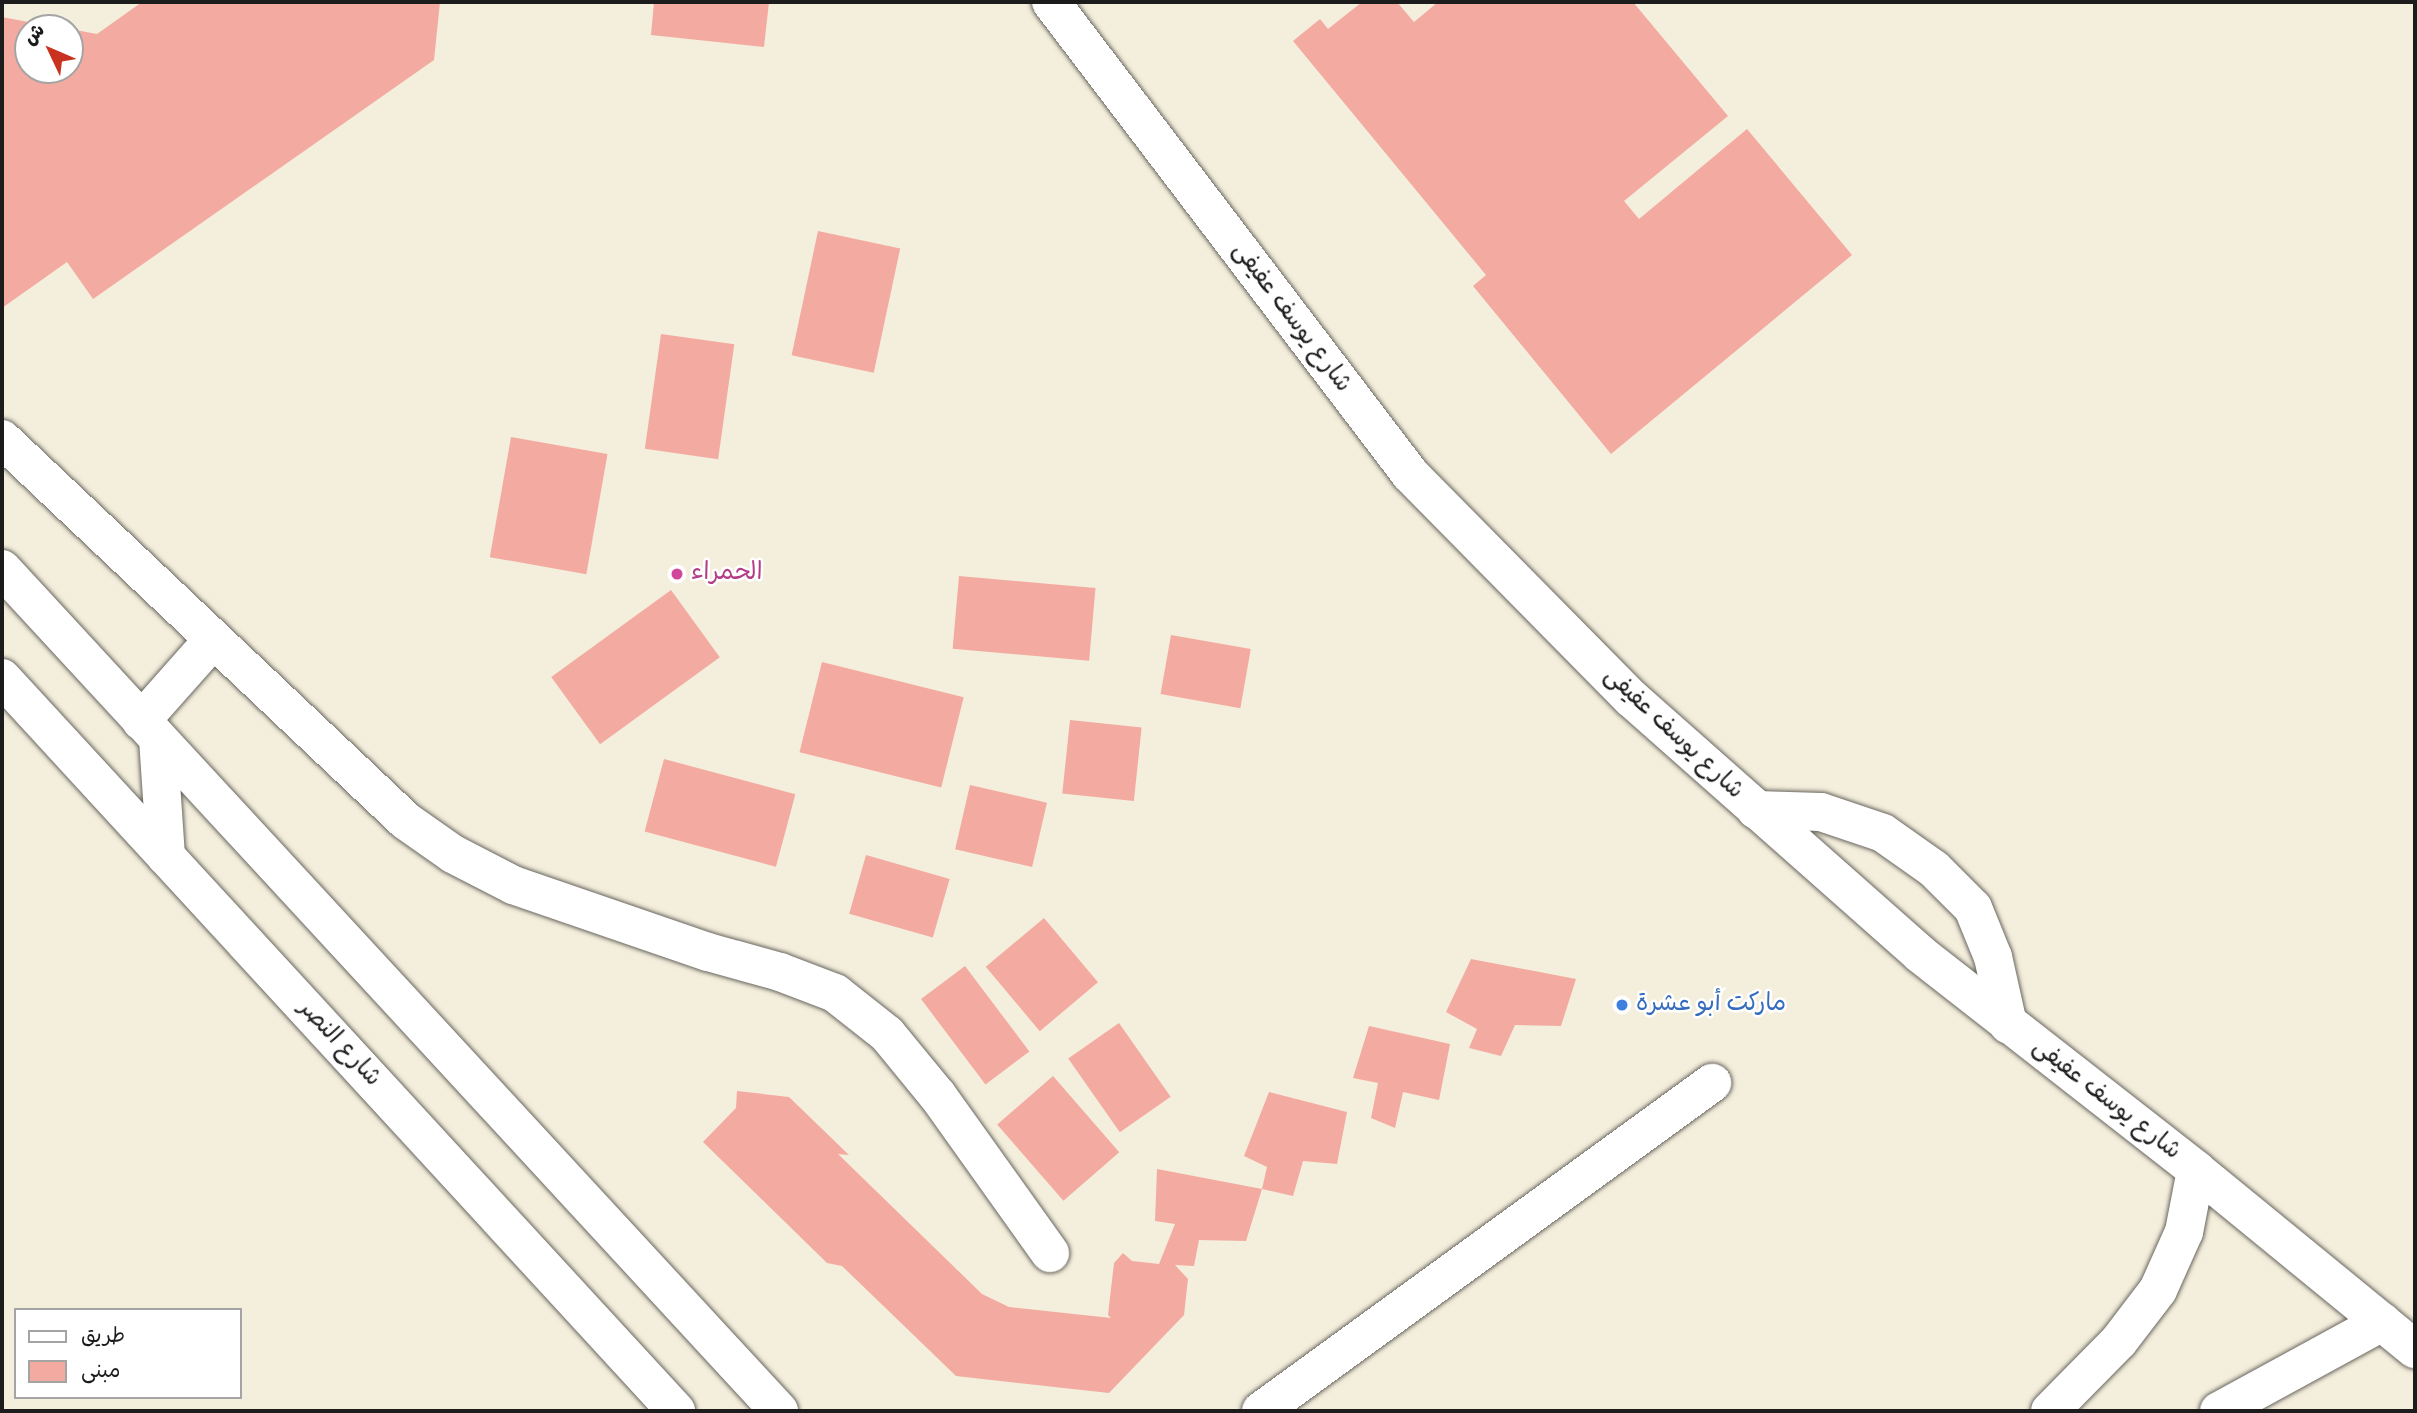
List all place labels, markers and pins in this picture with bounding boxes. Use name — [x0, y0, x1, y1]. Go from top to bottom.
place label: الحمراء — [691, 560, 762, 588]
marker: الحمراء — [669, 566, 685, 582]
place label: ماركت أبو عشرة — [1636, 991, 1786, 1019]
marker: ماركت أبو عشرة — [1614, 997, 1630, 1013]

